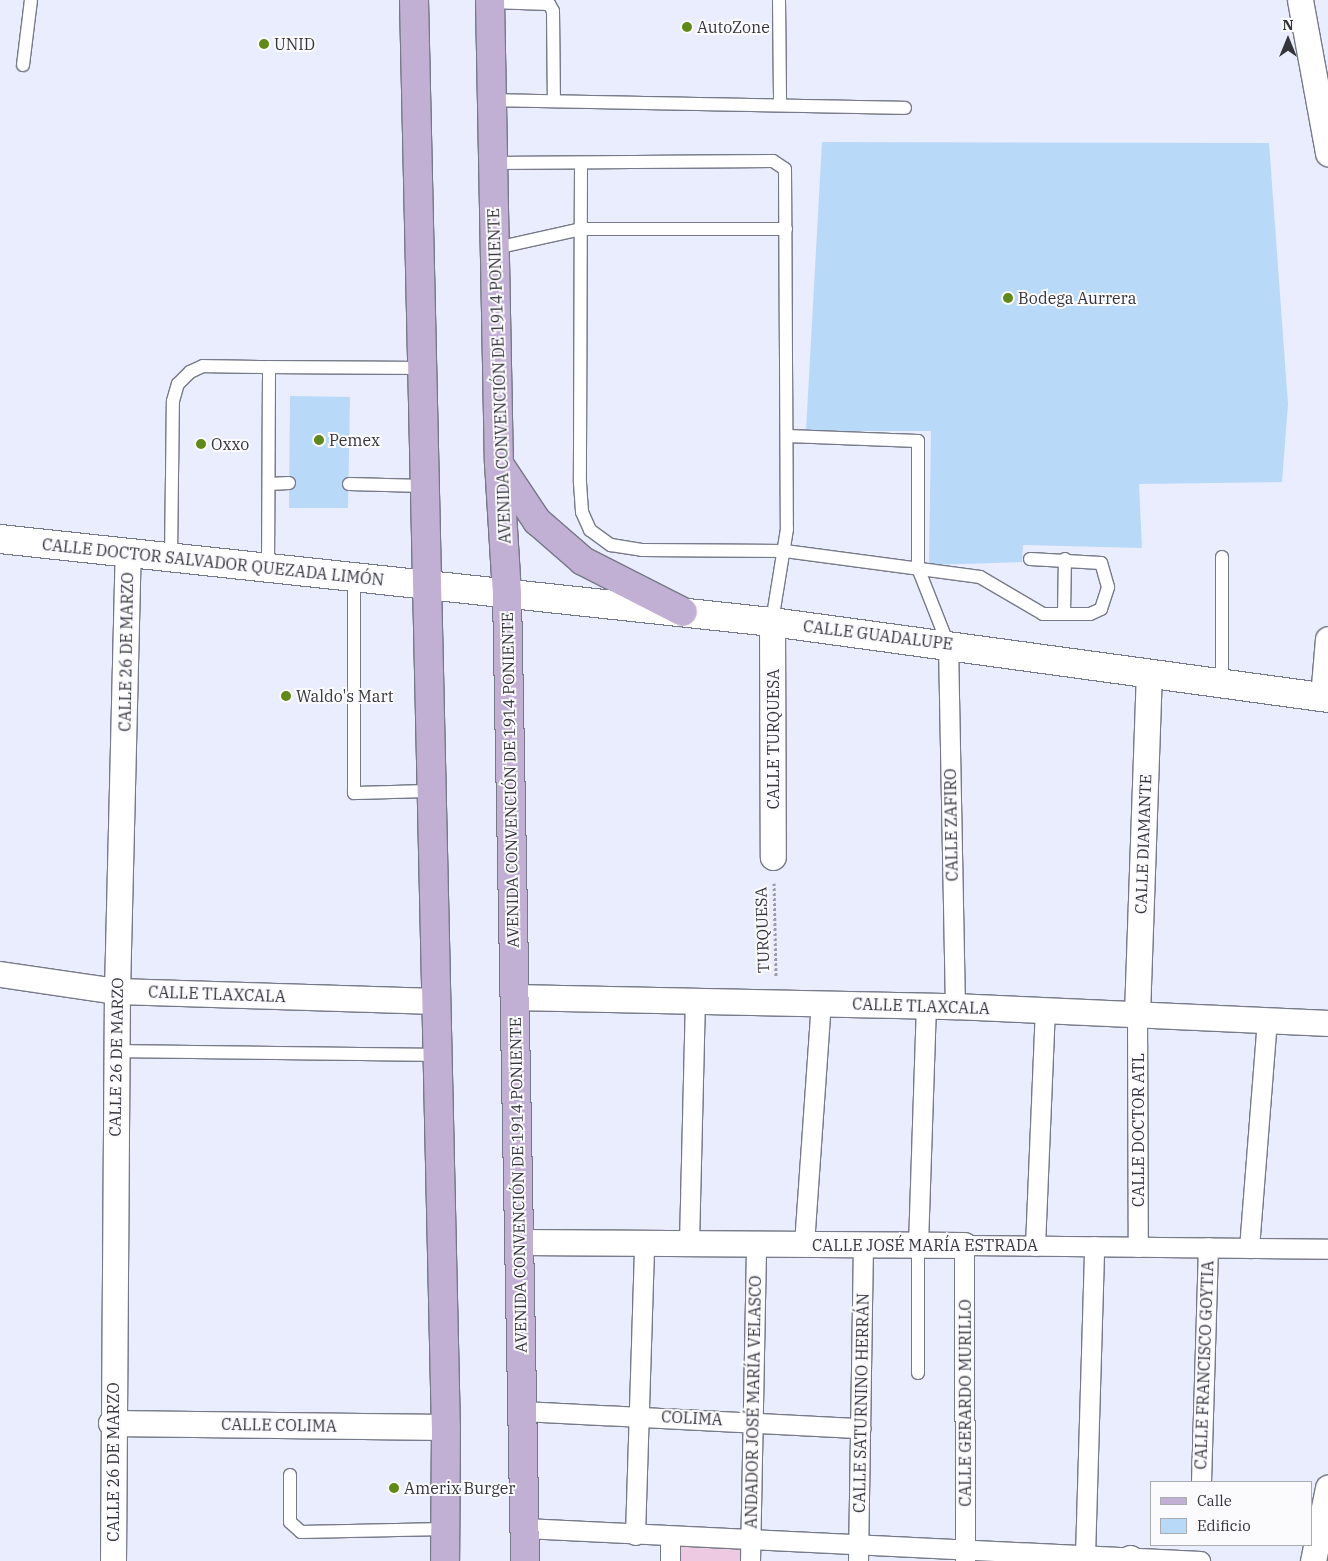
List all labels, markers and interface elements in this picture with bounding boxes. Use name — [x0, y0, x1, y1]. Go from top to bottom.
north arrow — [1263, 15, 1313, 65]
text: N — [1282, 16, 1294, 34]
place label: AutoZone — [697, 17, 770, 37]
marker: AutoZone — [681, 21, 693, 33]
place label: UNID — [274, 34, 315, 54]
marker: UNID — [258, 38, 270, 50]
street label: AVENIDA CONVENCIÓN DE 1914 PONIENTE — [484, 208, 514, 544]
place label: Bodega Aurrera — [1018, 288, 1136, 308]
marker: Bodega Aurrera — [1002, 292, 1014, 304]
place label: Pemex — [329, 430, 380, 450]
place label: Oxxo — [211, 434, 249, 454]
marker: Pemex — [313, 434, 325, 446]
marker: Oxxo — [195, 438, 207, 450]
street label: CALLE DOCTOR SALVADOR QUEZADA LIMÓN — [41, 534, 385, 590]
street label: CALLE 26 DE MARZO — [115, 572, 137, 732]
street label: AVENIDA CONVENCIÓN DE 1914 PONIENTE — [497, 612, 523, 948]
street label: CALLE GUADALUPE — [802, 616, 954, 654]
street label: CALLE TURQUESA — [763, 669, 783, 809]
place label: Waldo's Mart — [296, 686, 393, 706]
marker: Waldo's Mart — [280, 690, 292, 702]
street label: CALLE ZAFIRO — [940, 768, 962, 882]
street label: CALLE DIAMANTE — [1131, 774, 1155, 914]
street label: TURQUESA — [751, 886, 773, 974]
street label: CALLE 26 DE MARZO — [105, 977, 127, 1137]
street label: CALLE TLAXCALA — [148, 982, 286, 1006]
street label: CALLE TLAXCALA — [852, 994, 990, 1018]
street label: AVENIDA CONVENCIÓN DE 1914 PONIENTE — [505, 1017, 531, 1353]
street label: CALLE DOCTOR ATL — [1128, 1053, 1148, 1207]
street label: CALLE JOSÉ MARÍA ESTRADA — [812, 1235, 1038, 1255]
street label: CALLE FRANCISCO GOYTIA — [1191, 1260, 1217, 1470]
street label: ANDADOR JOSÉ MARÍA VELASCO — [741, 1275, 765, 1529]
street label: CALLE SATURNINO HERRÁN — [849, 1293, 873, 1513]
street label: CALLE GERARDO MURILLO — [955, 1299, 975, 1507]
street label: CALLE 26 DE MARZO — [103, 1382, 123, 1542]
street label: COLIMA — [661, 1407, 723, 1429]
street label: CALLE COLIMA — [221, 1414, 337, 1436]
place label: Amerix Burger — [404, 1478, 515, 1498]
legend — [1150, 1481, 1313, 1546]
marker: Amerix Burger — [388, 1482, 400, 1494]
text: Calle — [1197, 1491, 1232, 1510]
text: Edificio — [1197, 1516, 1251, 1535]

